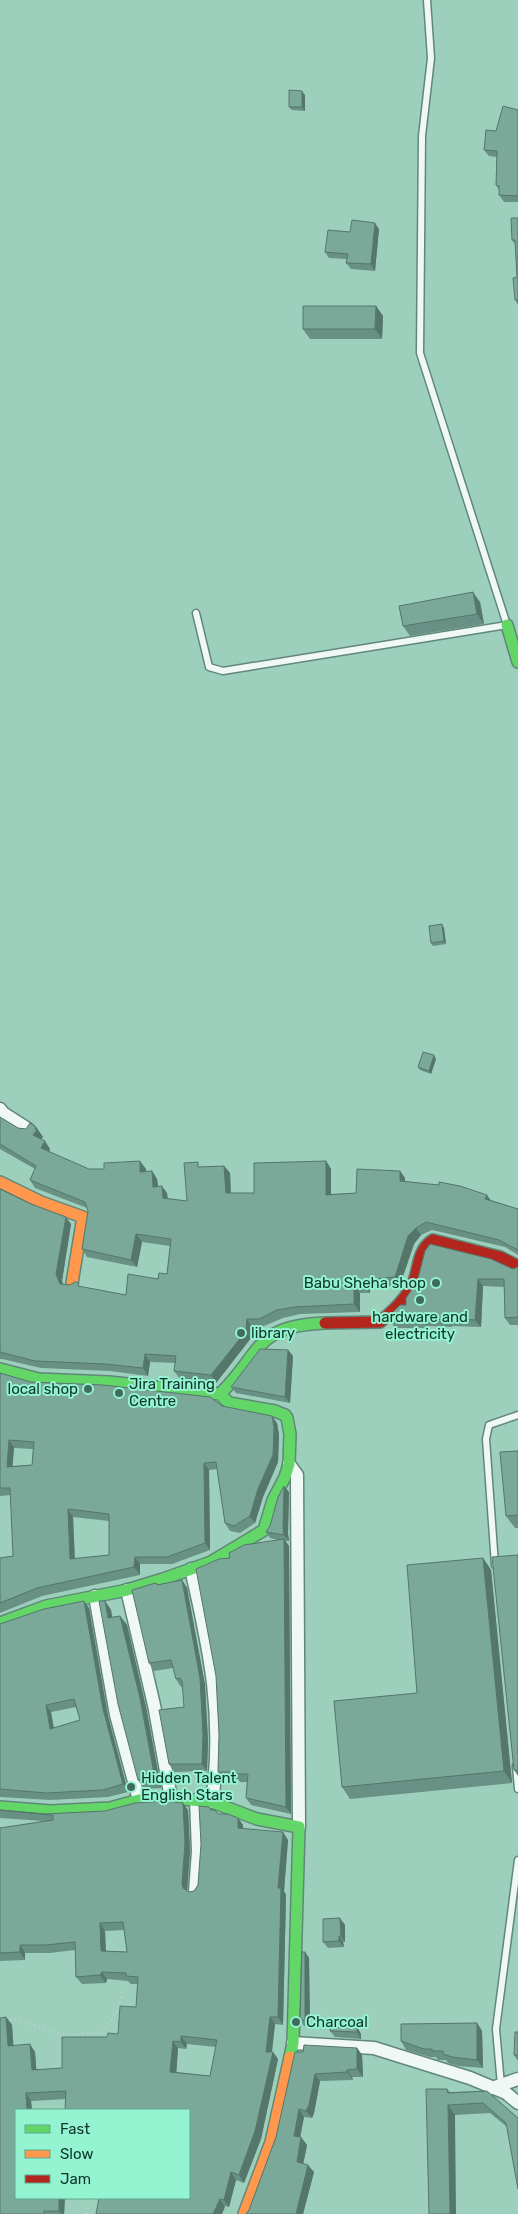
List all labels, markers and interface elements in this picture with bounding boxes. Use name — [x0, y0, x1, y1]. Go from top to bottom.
place label: Babu Sheha shop — [304, 1274, 426, 1292]
marker: Babu Sheha shop — [430, 1277, 442, 1289]
marker: hardware and electricity — [414, 1294, 426, 1306]
place label: hardware and electricity — [372, 1308, 468, 1343]
place label: library — [251, 1324, 295, 1342]
marker: library — [235, 1327, 247, 1339]
place label: Jira Training Centre — [129, 1375, 215, 1410]
place label: local shop — [8, 1380, 78, 1398]
marker: local shop — [82, 1383, 94, 1395]
marker: Jira Training Centre — [113, 1387, 125, 1399]
place label: Hidden Talent English Stars — [141, 1769, 237, 1804]
marker: Hidden Talent English Stars — [125, 1781, 137, 1793]
place label: Charcoal — [306, 2013, 368, 2031]
marker: Charcoal — [290, 2016, 302, 2028]
legend — [15, 2109, 190, 2199]
text: Fast — [60, 2120, 90, 2138]
text: Slow — [60, 2145, 93, 2163]
text: Jam — [60, 2170, 91, 2188]

